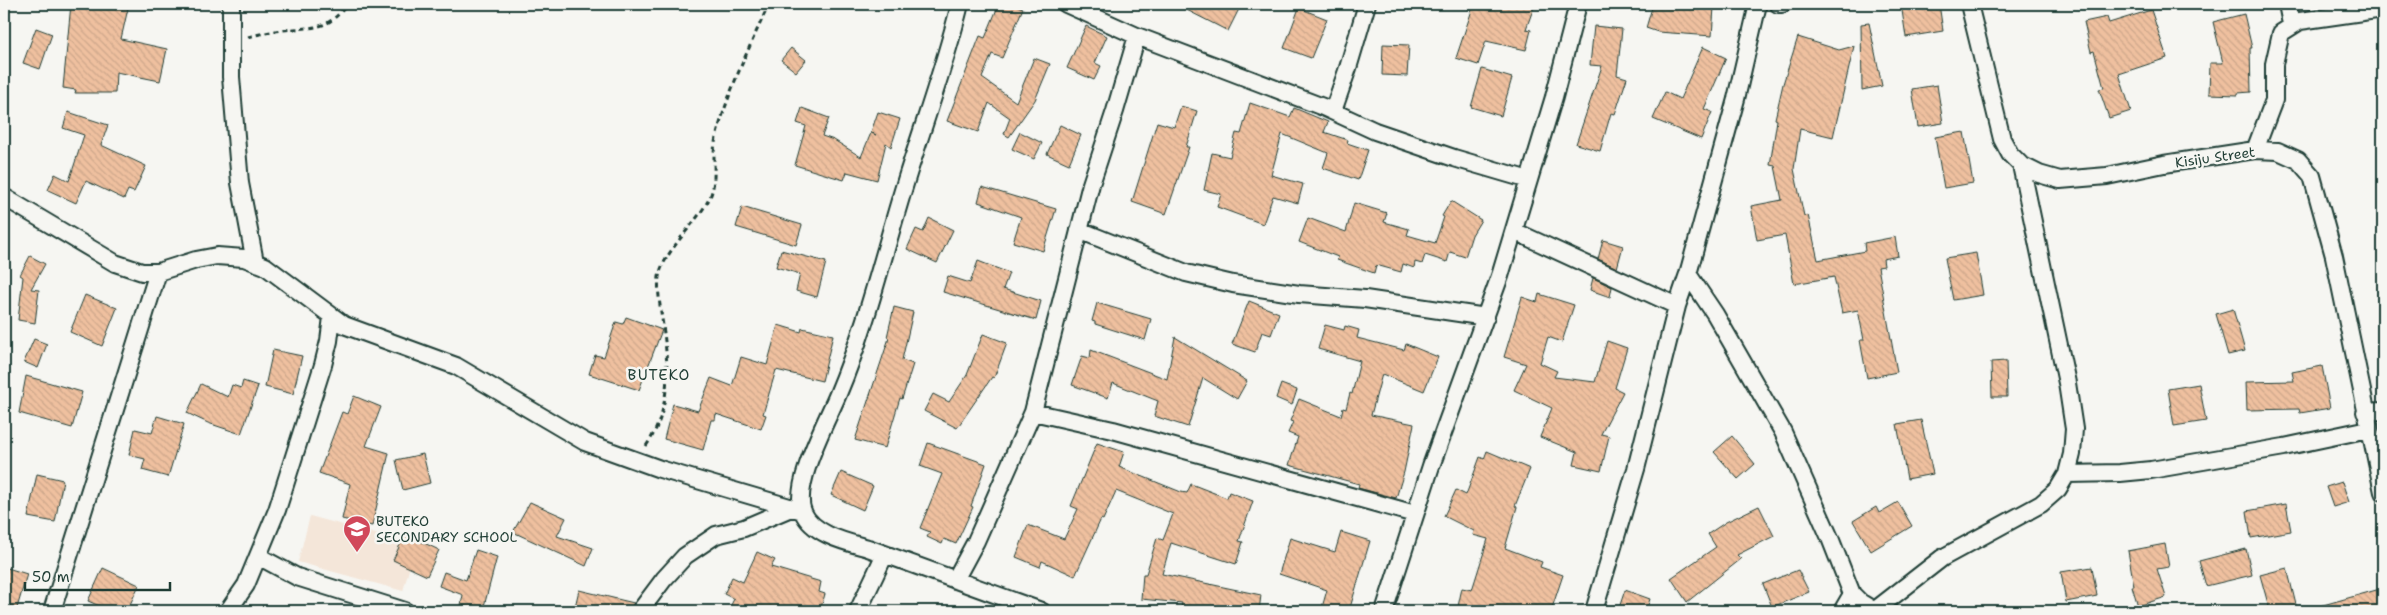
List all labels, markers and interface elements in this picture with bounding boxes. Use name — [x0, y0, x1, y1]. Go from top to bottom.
street label: Kisiju Street — [2174, 142, 2256, 172]
district label: BUTEKO — [628, 365, 690, 385]
place label: BUTEKO SECONDARY SCHOOL — [376, 512, 518, 546]
school or university icon: BUTEKO SECONDARY SCHOOL — [342, 514, 372, 553]
scale bar — [25, 560, 170, 592]
text: 50 m — [32, 567, 70, 587]

